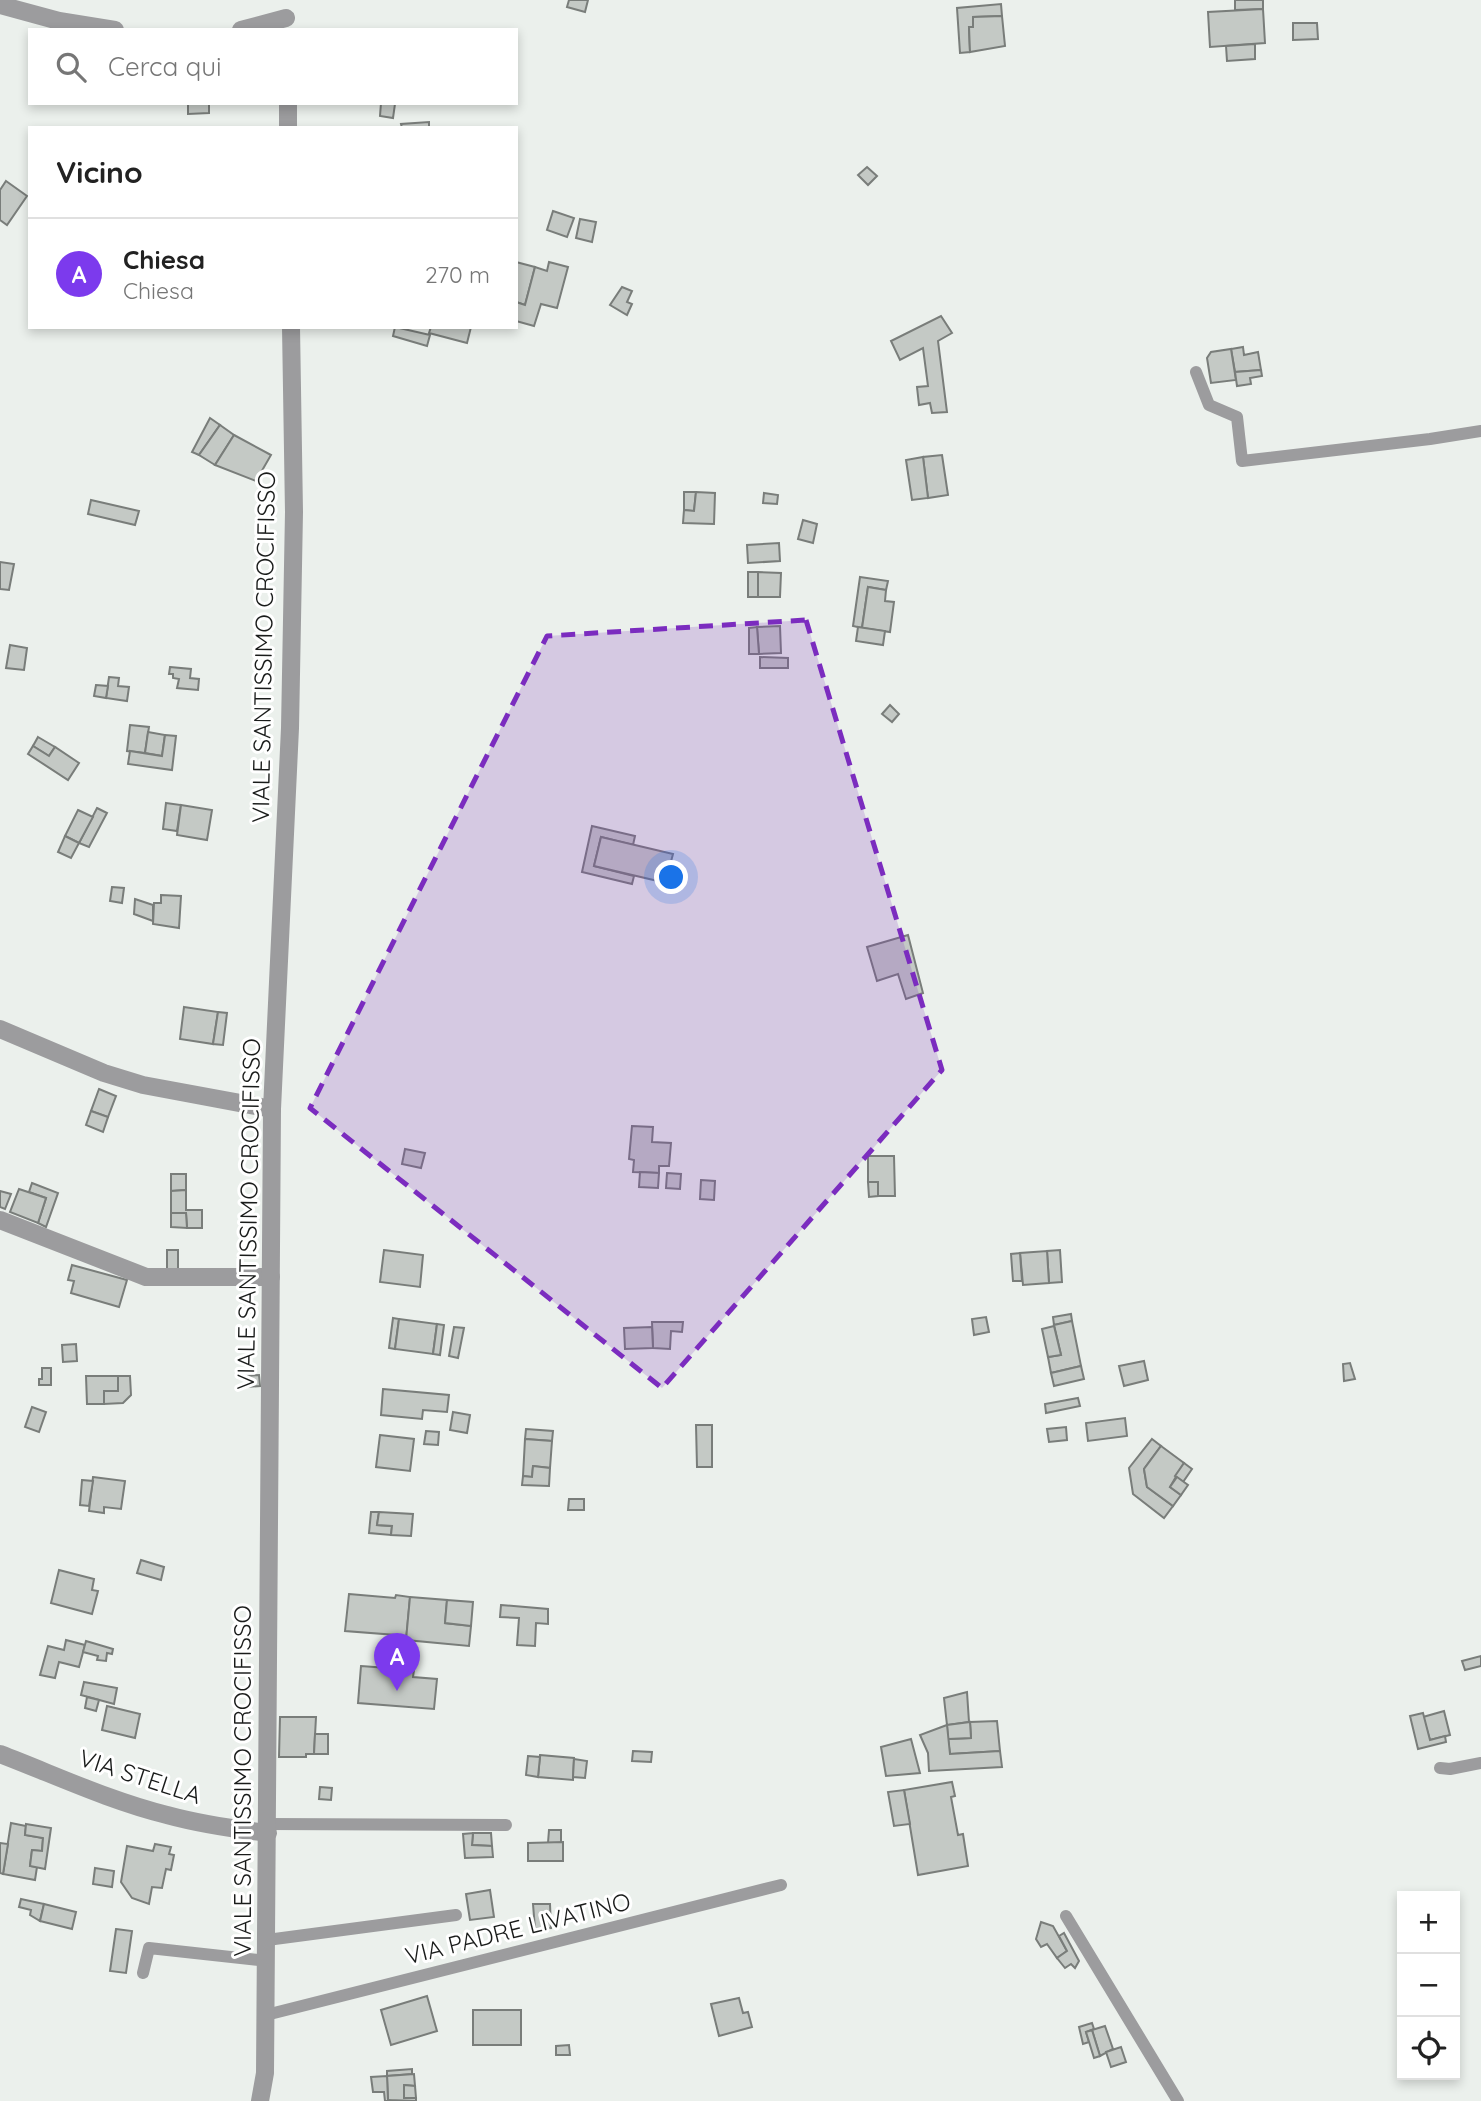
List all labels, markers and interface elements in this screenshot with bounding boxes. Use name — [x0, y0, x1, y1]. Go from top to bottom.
search box — [28, 28, 518, 105]
icon: search — [52, 48, 90, 86]
text: Cerca qui — [108, 50, 222, 83]
text: Vicino — [56, 153, 143, 191]
text: Chiesa — [123, 243, 205, 276]
text: A — [72, 260, 86, 289]
text: 270 m — [425, 260, 490, 289]
text: Chiesa — [123, 276, 194, 305]
street label: VIALE SANTISSIMO CROCIFISSO — [245, 471, 281, 823]
your location — [654, 860, 688, 894]
street label: VIALE SANTISSIMO CROCIFISSO — [230, 1038, 266, 1390]
street label: VIALE SANTISSIMO CROCIFISSO — [227, 1605, 257, 1957]
pin: A — [374, 1633, 420, 1691]
street label: VIA STELLA — [75, 1742, 205, 1810]
street label: VIA PADRE LIVATINO — [402, 1886, 633, 1971]
map controls — [1397, 1891, 1460, 2080]
button: + — [1397, 1891, 1460, 1954]
button: − — [1397, 1954, 1460, 2017]
button: locate — [1397, 2017, 1460, 2080]

